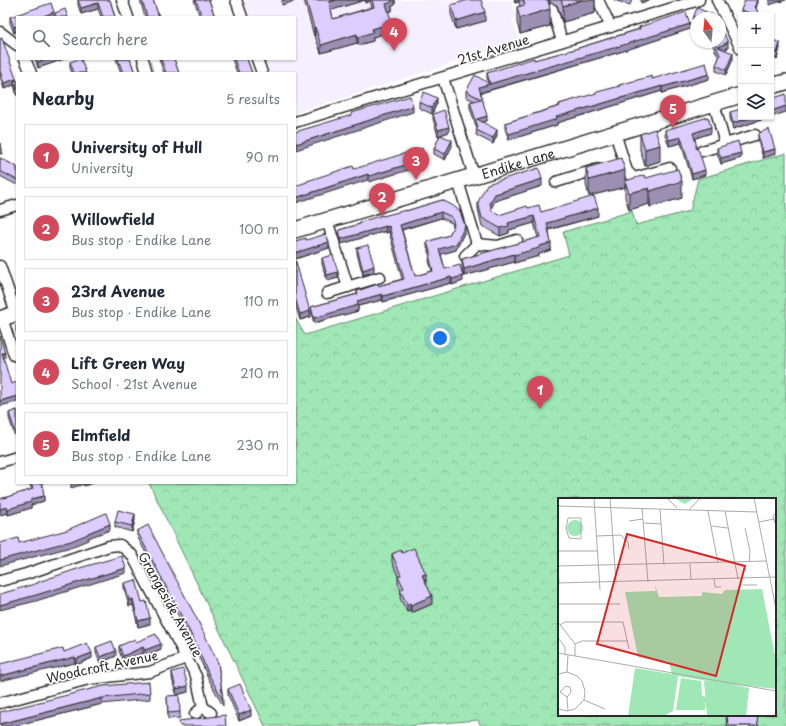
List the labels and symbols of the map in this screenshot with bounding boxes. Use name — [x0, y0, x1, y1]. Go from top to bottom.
north arrow — [690, 12, 726, 48]
pin: 4 — [381, 18, 407, 51]
street label: 21st Avenue — [455, 29, 531, 69]
pin: 5 — [660, 95, 686, 128]
street label: Endike Lane — [479, 142, 557, 183]
pin: 3 — [403, 147, 429, 180]
pin: 2 — [369, 183, 395, 216]
your location — [430, 328, 450, 348]
pin: 1 — [527, 376, 553, 409]
inset map — [558, 498, 776, 716]
street label: Grangeside Avenue — [134, 548, 208, 660]
street label: Woodcroft Avenue — [44, 645, 160, 687]

